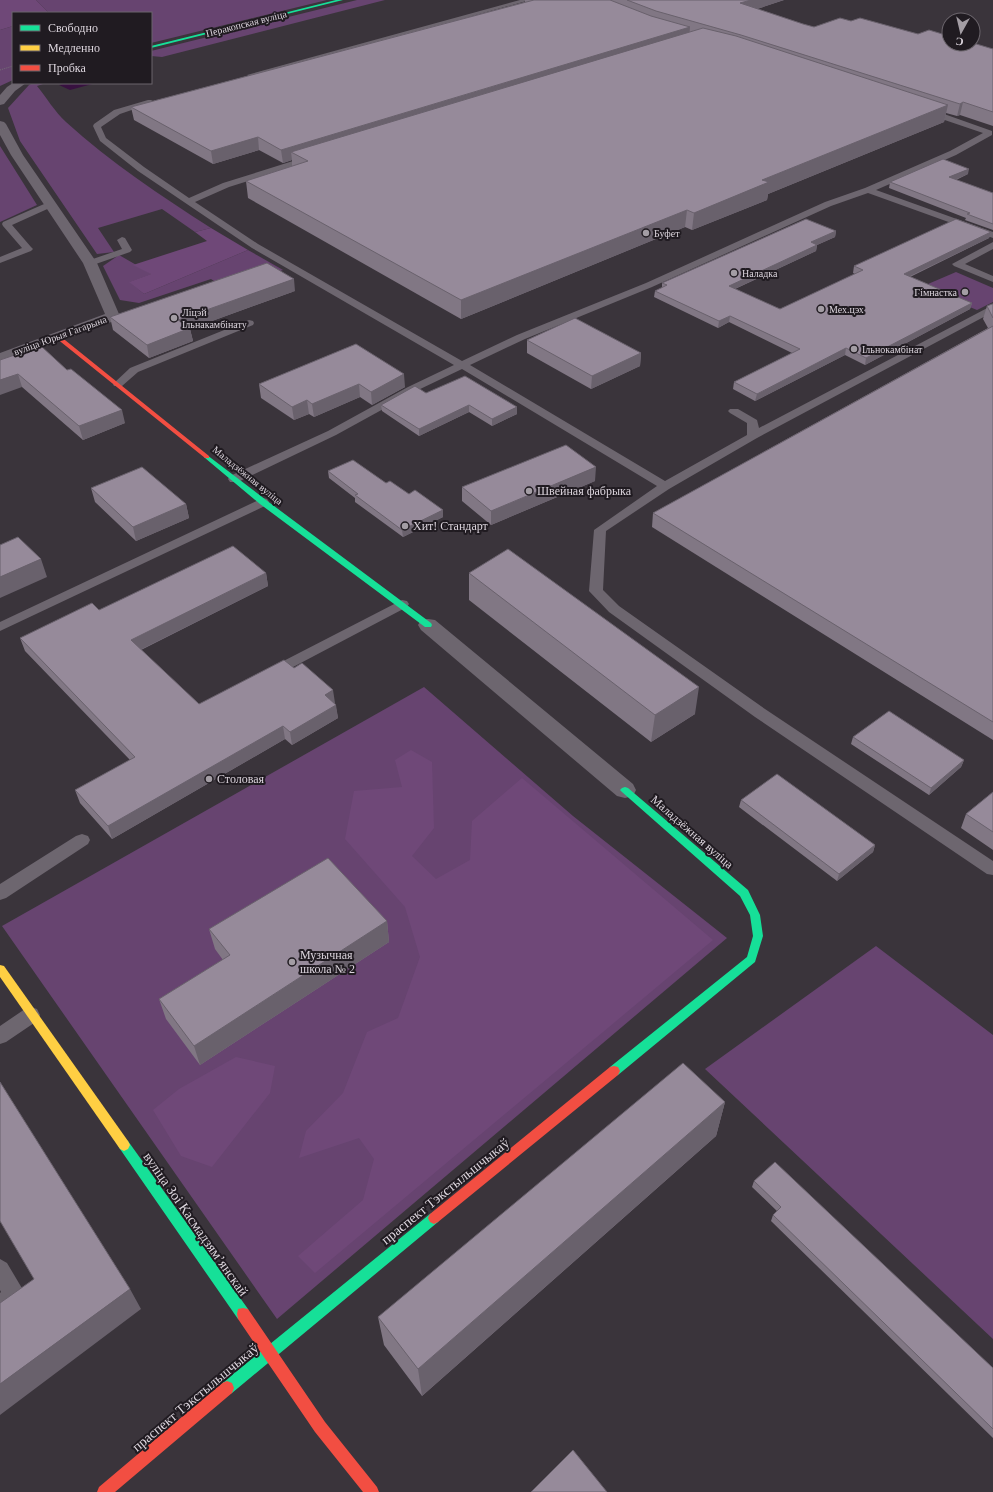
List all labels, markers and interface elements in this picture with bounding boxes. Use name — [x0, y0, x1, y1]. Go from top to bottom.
street label: Перакопская вуліца — [205, 8, 288, 39]
legend — [12, 12, 152, 84]
north arrow — [941, 12, 981, 52]
text: Свободно — [48, 21, 98, 35]
text: С — [955, 35, 964, 48]
text: Медленно — [48, 41, 100, 55]
text: Пробка — [48, 61, 86, 75]
marker: Буфет — [641, 228, 651, 238]
place label: Буфет — [654, 228, 680, 239]
marker: Наладка — [729, 268, 739, 278]
place label: Наладка — [742, 268, 778, 279]
place label: Гімнастка — [914, 287, 958, 298]
marker: Гімнастка — [960, 287, 970, 297]
marker: Мех.цэх — [816, 304, 826, 314]
place label: Мех.цэх — [829, 304, 864, 315]
place label: Ліцэй Ільнакамбінату — [182, 307, 247, 330]
street label: вуліца Юрыя Гагарына — [12, 313, 109, 357]
marker: Ліцэй Ільнакамбінату — [169, 313, 179, 323]
marker: Ільнокамбінат — [849, 344, 859, 354]
place label: Ільнокамбінат — [862, 344, 923, 355]
street label: Маладзёжная вуліца — [211, 444, 285, 507]
place label: Швейная фабрыка — [537, 484, 632, 498]
marker: Швейная фабрыка — [524, 486, 534, 496]
place label: Хит! Стандарт — [413, 519, 489, 533]
marker: Хит! Стандарт — [400, 521, 410, 531]
place label: Столовая — [217, 772, 265, 786]
marker: Столовая — [204, 774, 214, 784]
street label: Маладзёжная вуліца — [648, 793, 736, 872]
place label: Музычная школа № 2 — [300, 948, 355, 976]
marker: Музычная школа № 2 — [287, 957, 297, 967]
street label: праспект Тэкстыльшчыкаў — [378, 1135, 512, 1248]
street label: вуліца Зоі Касмадзямʼянскай — [140, 1150, 251, 1299]
street label: праспект Тэкстыльшчыкаў — [129, 1340, 261, 1455]

